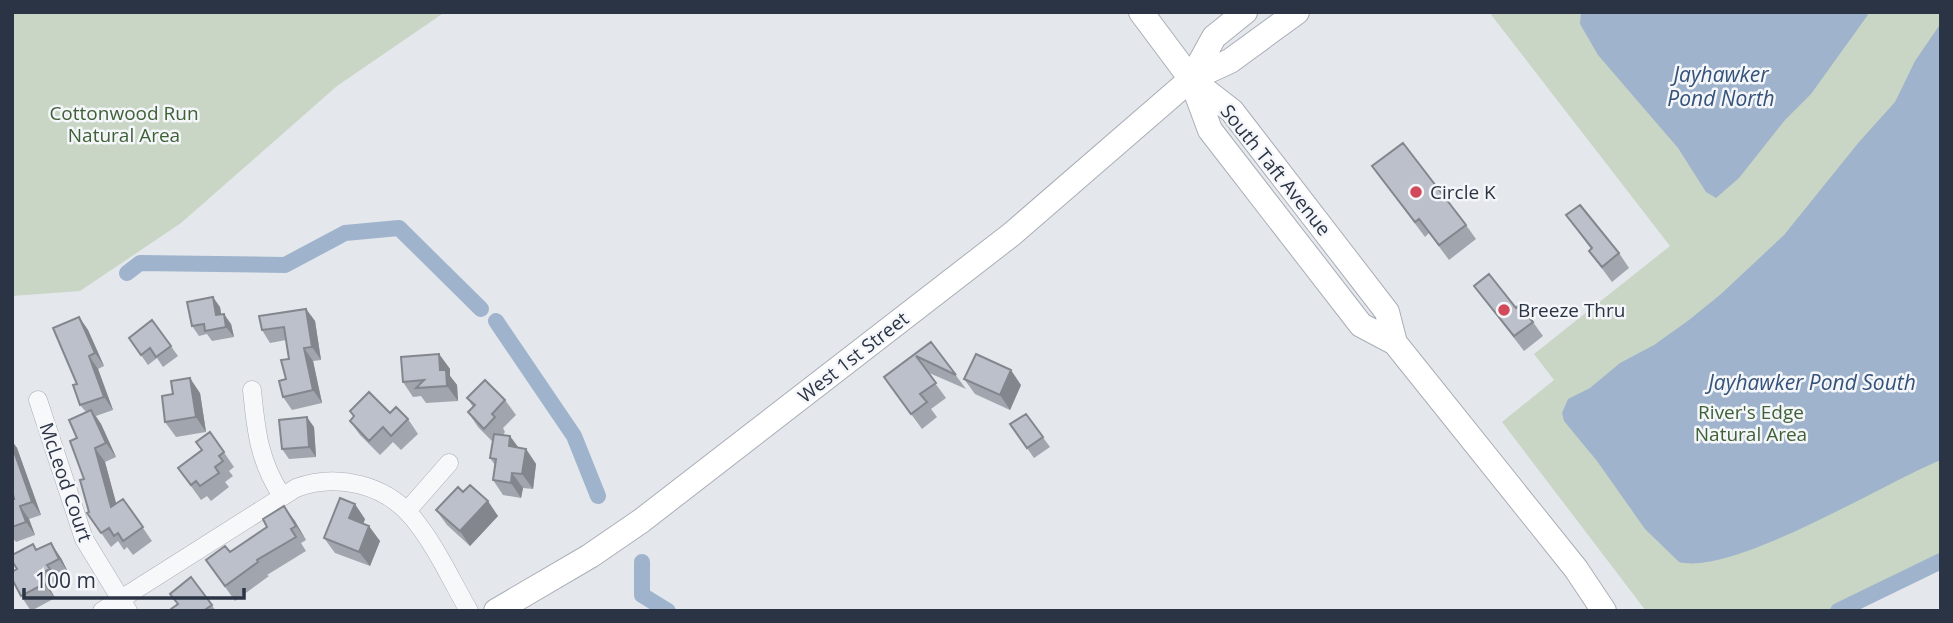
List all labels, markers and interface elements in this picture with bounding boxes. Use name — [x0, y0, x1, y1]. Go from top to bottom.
water label: Jayhawker Pond North — [1667, 60, 1775, 112]
street label: South Taft Avenue — [1215, 99, 1337, 241]
park label: Cottonwood Run Natural Area — [49, 100, 199, 148]
place label: Circle K — [1430, 179, 1496, 205]
marker: Circle K — [1408, 184, 1424, 200]
place label: Breeze Thru — [1518, 297, 1625, 323]
marker: Breeze Thru — [1496, 302, 1512, 318]
street label: West 1st Street — [792, 305, 914, 408]
water label: Jayhawker Pond South — [1704, 368, 1916, 396]
park label: River's Edge Natural Area — [1695, 399, 1807, 447]
street label: McLeod Court — [33, 419, 99, 545]
scale bar — [24, 556, 245, 600]
text: 100 m — [35, 566, 96, 594]

